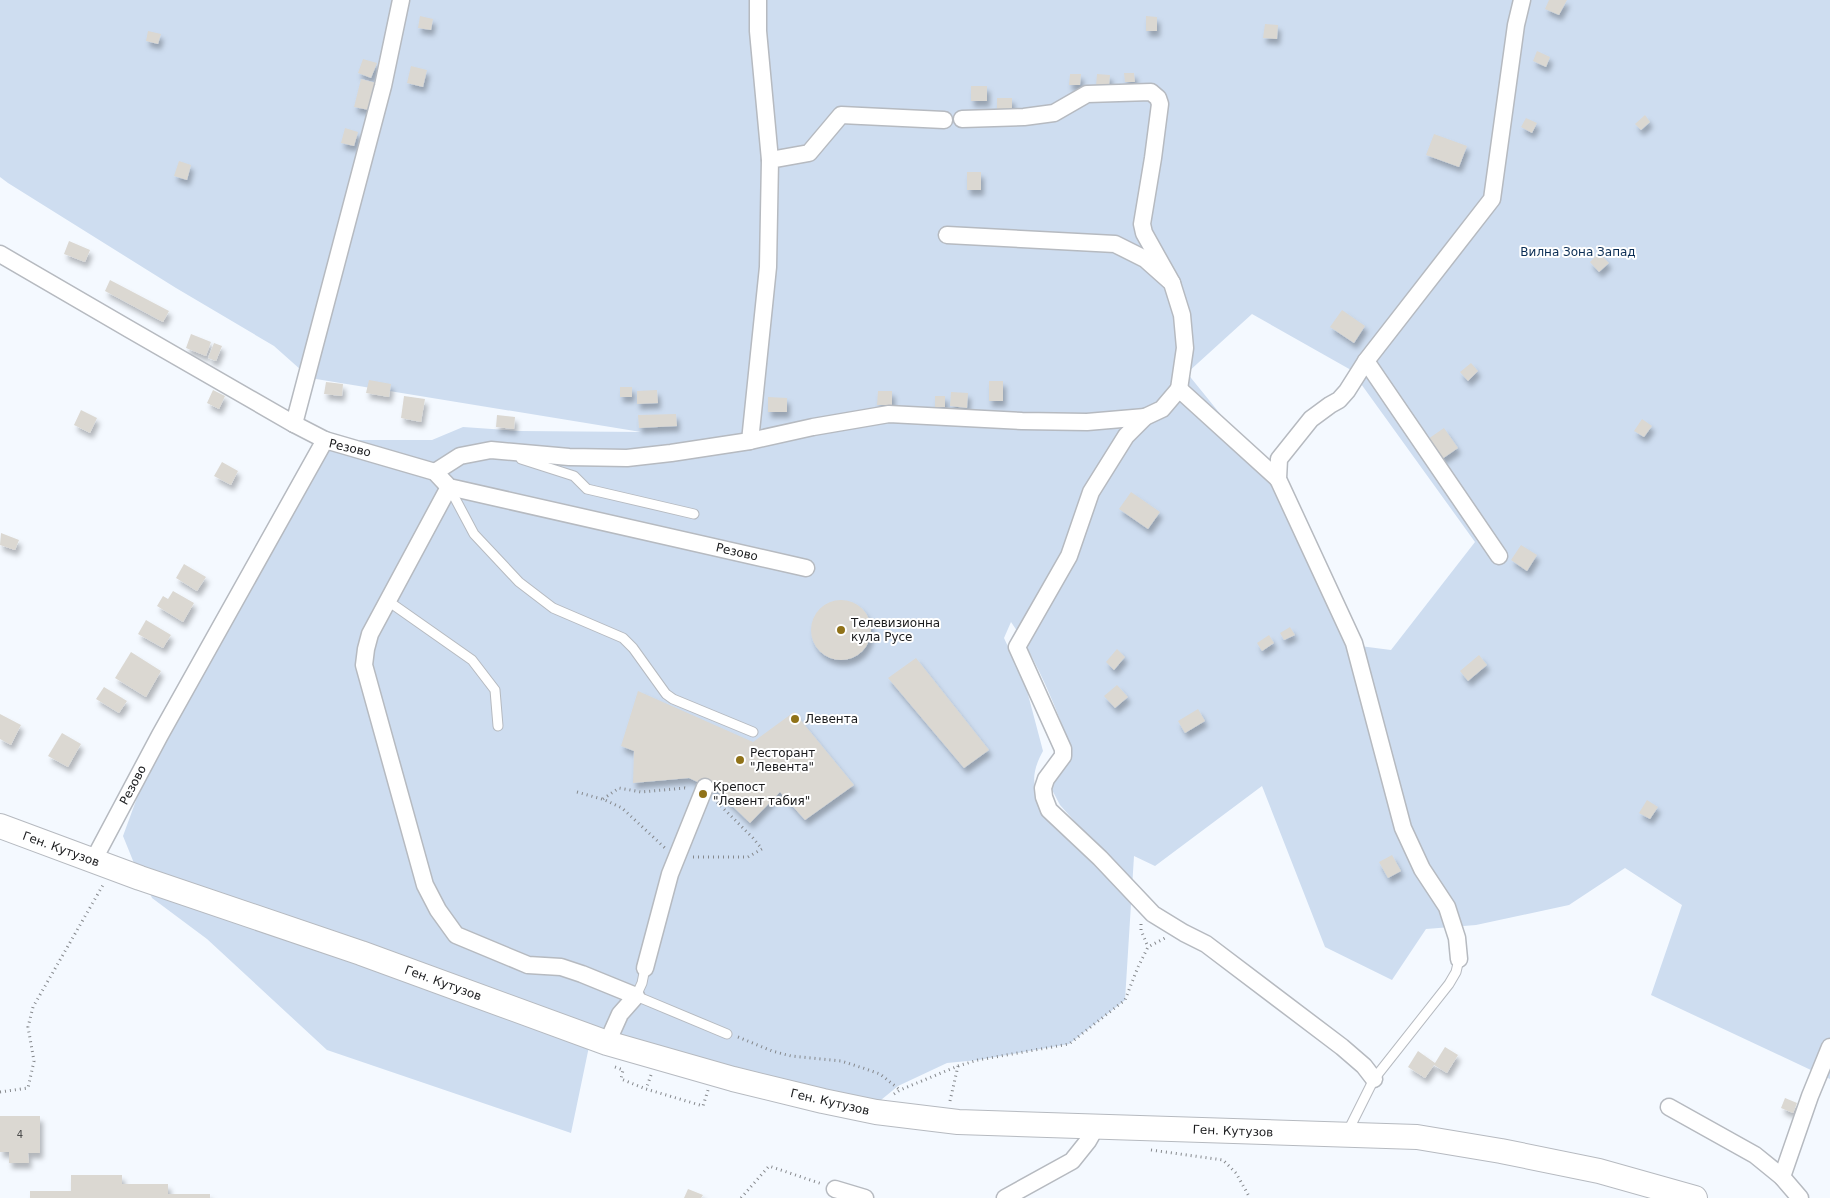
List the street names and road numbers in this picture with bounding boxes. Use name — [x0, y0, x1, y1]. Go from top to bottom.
street label: Резово — [328, 436, 372, 460]
street label: Резово — [715, 540, 759, 564]
street label: Резово — [117, 763, 149, 807]
street label: Ген. Кутузов — [21, 829, 101, 869]
street label: Ген. Кутузов — [403, 963, 483, 1003]
street label: Ген. Кутузов — [789, 1086, 871, 1118]
street label: Ген. Кутузов — [1192, 1123, 1274, 1139]

